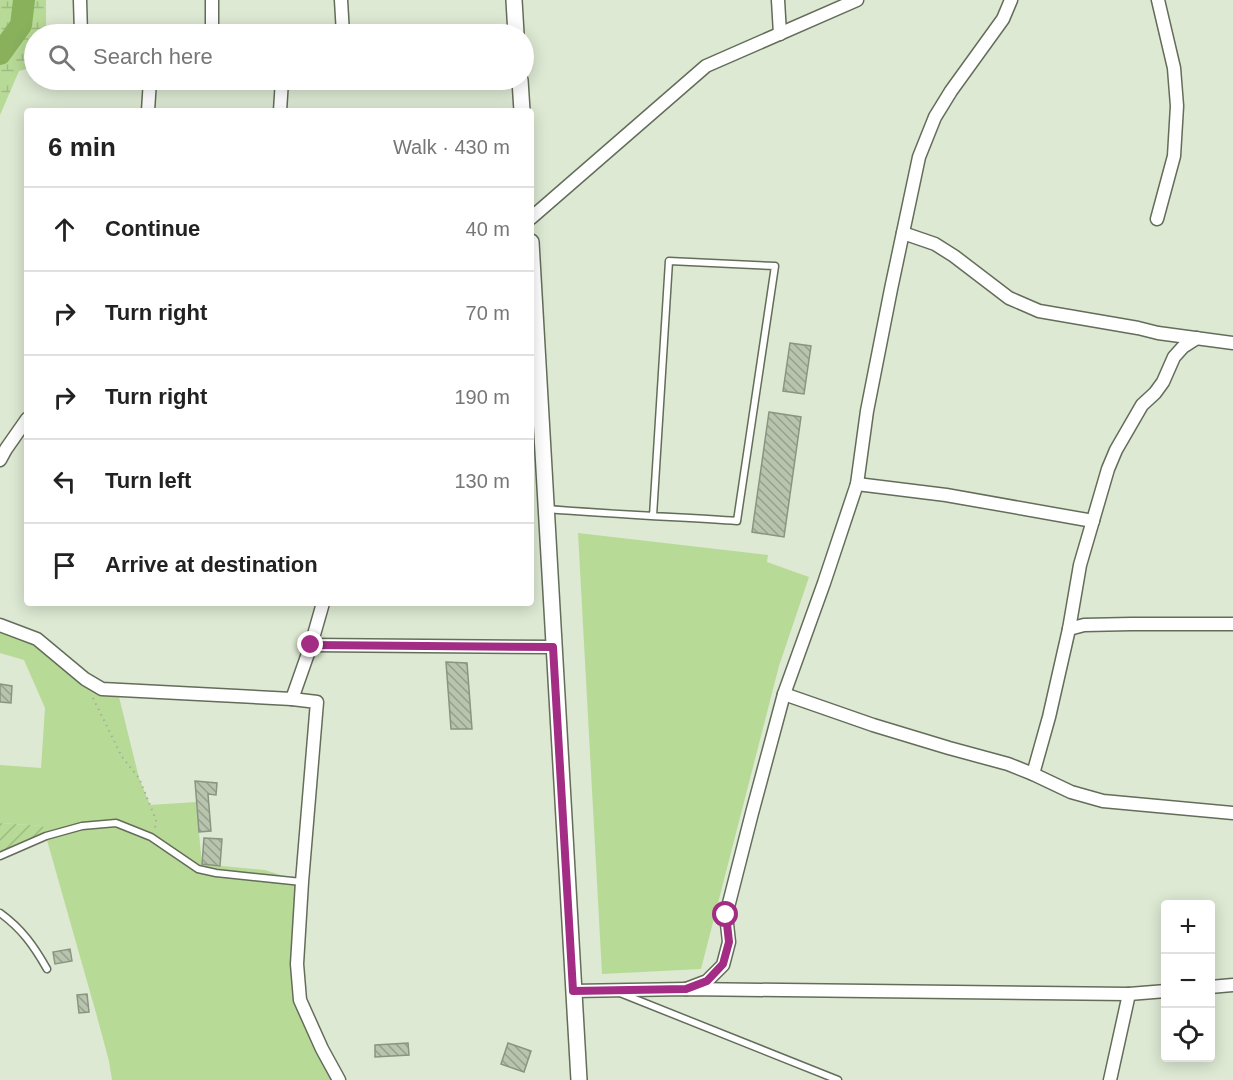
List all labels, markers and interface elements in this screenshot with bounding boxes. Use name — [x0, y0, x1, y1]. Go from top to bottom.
search box — [24, 24, 534, 90]
icon: search — [45, 41, 78, 74]
text: Search here — [93, 44, 213, 69]
text: 6 min — [48, 132, 116, 162]
text: Walk · 430 m — [393, 136, 510, 158]
icon: ahead — [48, 213, 81, 246]
text: Continue — [105, 216, 200, 241]
text: 40 m — [466, 218, 510, 240]
icon: right — [48, 297, 81, 330]
text: Turn right — [105, 300, 207, 325]
text: 70 m — [466, 302, 510, 324]
icon: right — [48, 381, 81, 414]
text: Turn right — [105, 384, 207, 409]
text: 190 m — [454, 386, 510, 408]
icon: left — [48, 465, 81, 498]
text: Turn left — [105, 468, 191, 493]
text: 130 m — [454, 470, 510, 492]
icon: arrive — [48, 549, 81, 582]
text: Arrive at destination — [105, 552, 318, 577]
route end — [297, 631, 323, 657]
map controls — [1161, 900, 1215, 1062]
button: + — [1161, 900, 1215, 954]
route start — [712, 901, 738, 927]
button: − — [1161, 954, 1215, 1008]
button: locate — [1161, 1008, 1215, 1062]

